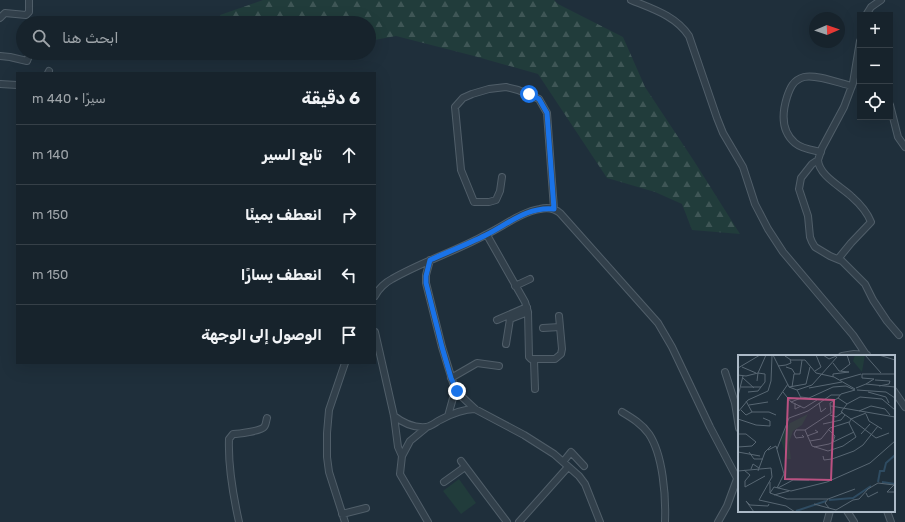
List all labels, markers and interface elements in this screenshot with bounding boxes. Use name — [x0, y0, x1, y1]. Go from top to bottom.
north arrow — [809, 12, 845, 48]
map controls — [857, 12, 893, 120]
button: + — [857, 12, 893, 48]
search box — [16, 16, 376, 60]
icon: search — [30, 27, 52, 49]
text: ابحث هنا — [62, 29, 119, 47]
button: − — [857, 48, 893, 84]
button: locate — [857, 84, 893, 120]
route start — [520, 85, 538, 103]
text: 6 دقيقة — [302, 88, 360, 108]
text: سيرًا · 440 m — [32, 91, 106, 106]
icon: ahead — [338, 144, 360, 166]
text: تابع السير — [262, 146, 322, 164]
text: 140 m — [32, 147, 69, 162]
icon: right — [338, 204, 360, 226]
text: انعطف يمينًا — [245, 206, 322, 224]
text: 150 m — [32, 207, 68, 222]
icon: left — [338, 264, 360, 286]
text: انعطف يسارًا — [241, 266, 322, 284]
text: 150 m — [32, 267, 68, 282]
icon: arrive — [338, 324, 360, 346]
text: الوصول إلى الوجهة — [201, 326, 322, 344]
inset map — [738, 355, 895, 512]
route end — [448, 382, 466, 400]

